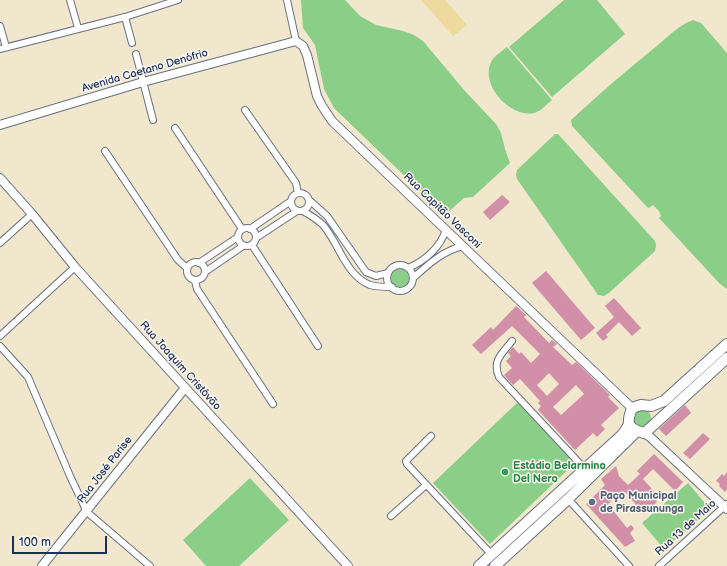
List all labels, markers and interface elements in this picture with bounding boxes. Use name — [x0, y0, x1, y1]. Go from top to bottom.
street label: Avenida Caetano Denófrio — [80, 47, 210, 95]
street label: Rua Capitão Vasconi — [400, 170, 484, 252]
street label: Rua Joaquim Cristóvão — [137, 319, 223, 413]
street label: Rua José Parise — [75, 434, 135, 506]
place label: Estádio Belarmino Del Nero — [513, 459, 606, 485]
marker: Estádio Belarmino Del Nero — [500, 467, 510, 477]
place label: Paço Municipal de Pirassununga — [600, 489, 684, 515]
marker: Paço Municipal de Pirassununga — [587, 497, 597, 507]
street label: Rua 13 de Maio — [653, 497, 719, 559]
scale bar — [14, 528, 109, 554]
text: 100 m — [19, 535, 51, 550]

